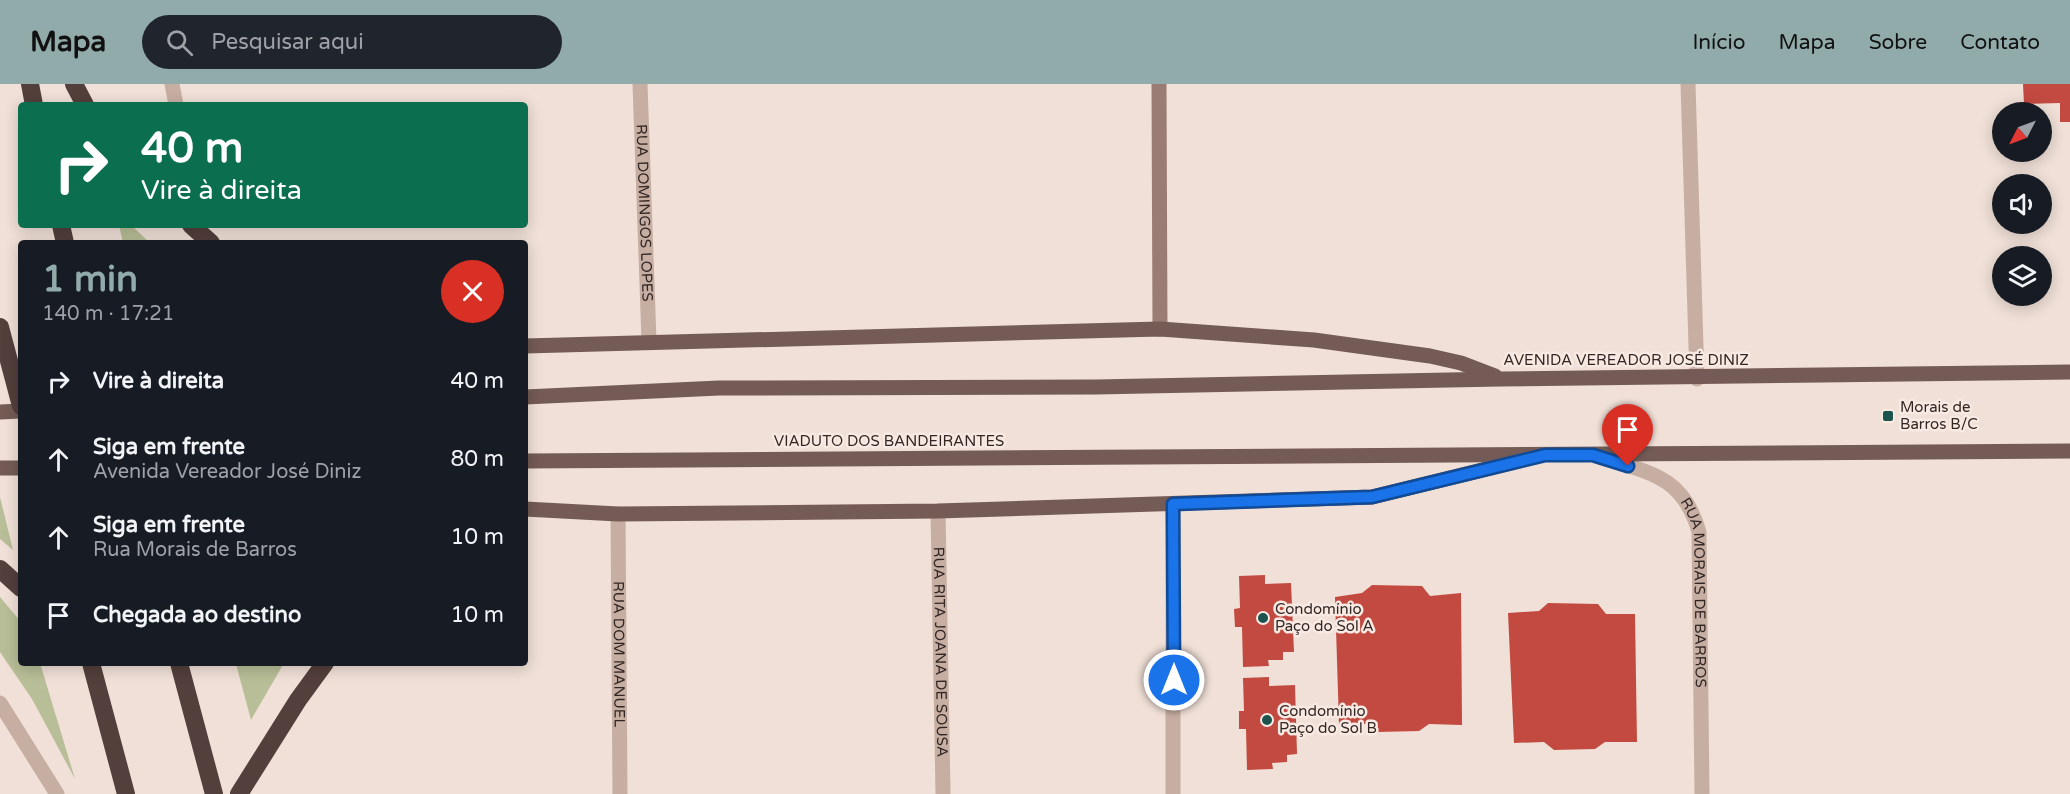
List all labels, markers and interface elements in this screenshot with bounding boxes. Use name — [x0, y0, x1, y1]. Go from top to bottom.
search box — [142, 15, 562, 69]
text: Mapa — [30, 25, 106, 59]
icon: search — [163, 26, 196, 59]
text: Pesquisar aqui — [211, 29, 364, 55]
text: Início — [1693, 30, 1745, 55]
text: Mapa — [1778, 30, 1836, 55]
text: Sobre — [1869, 30, 1927, 55]
text: Contato — [1960, 30, 2040, 55]
north arrow — [1992, 102, 2052, 162]
map controls — [1992, 102, 2052, 306]
text: 40 m — [141, 123, 243, 174]
street label: RUA DOMINGOS LOPES — [632, 124, 657, 302]
icon: right — [42, 126, 120, 204]
text: Vire à direita — [141, 174, 302, 207]
button: sound — [1992, 174, 2052, 234]
button: layers — [1992, 246, 2052, 306]
text: 1 min — [42, 258, 138, 301]
button: close — [441, 260, 504, 323]
text: 140 m · 17:21 — [42, 302, 174, 326]
street label: AVENIDA VEREADOR JOSÉ DINIZ — [1503, 351, 1749, 369]
icon: right — [42, 365, 75, 398]
text: Vire à direita — [93, 368, 224, 394]
text: 40 m — [450, 368, 504, 394]
place label: Morais de Barros B/C — [1900, 398, 1978, 433]
pin — [1602, 404, 1653, 466]
marker: Morais de Barros B/C — [1881, 409, 1895, 423]
icon: arrive — [1611, 413, 1644, 446]
street label: VIADUTO DOS BANDEIRANTES — [774, 432, 1004, 450]
text: Siga em frente — [93, 434, 245, 460]
icon: ahead — [42, 443, 75, 476]
text: 80 m — [450, 446, 504, 472]
text: Avenida Vereador José Diniz — [93, 460, 361, 484]
street label: RUA MORAIS DE BARROS — [1677, 494, 1710, 688]
text: Siga em frente — [93, 512, 245, 538]
icon: ahead — [42, 521, 75, 554]
text: 10 m — [450, 524, 504, 550]
text: Rua Morais de Barros — [93, 538, 297, 562]
street label: RUA RITA JOANA DE SOUSA — [930, 547, 951, 757]
street label: RUA DOM MANUEL — [609, 581, 629, 727]
icon: arrive — [42, 599, 75, 632]
place label: Condomínio Paço do Sol A — [1275, 600, 1374, 635]
text: Chegada ao destino — [93, 602, 301, 628]
text: 10 m — [450, 602, 504, 628]
marker: Condomínio Paço do Sol A — [1256, 611, 1270, 625]
position arrow — [1142, 648, 1206, 712]
place label: Condomínio Paço do Sol B — [1279, 702, 1377, 737]
marker: Condomínio Paço do Sol B — [1260, 713, 1274, 727]

